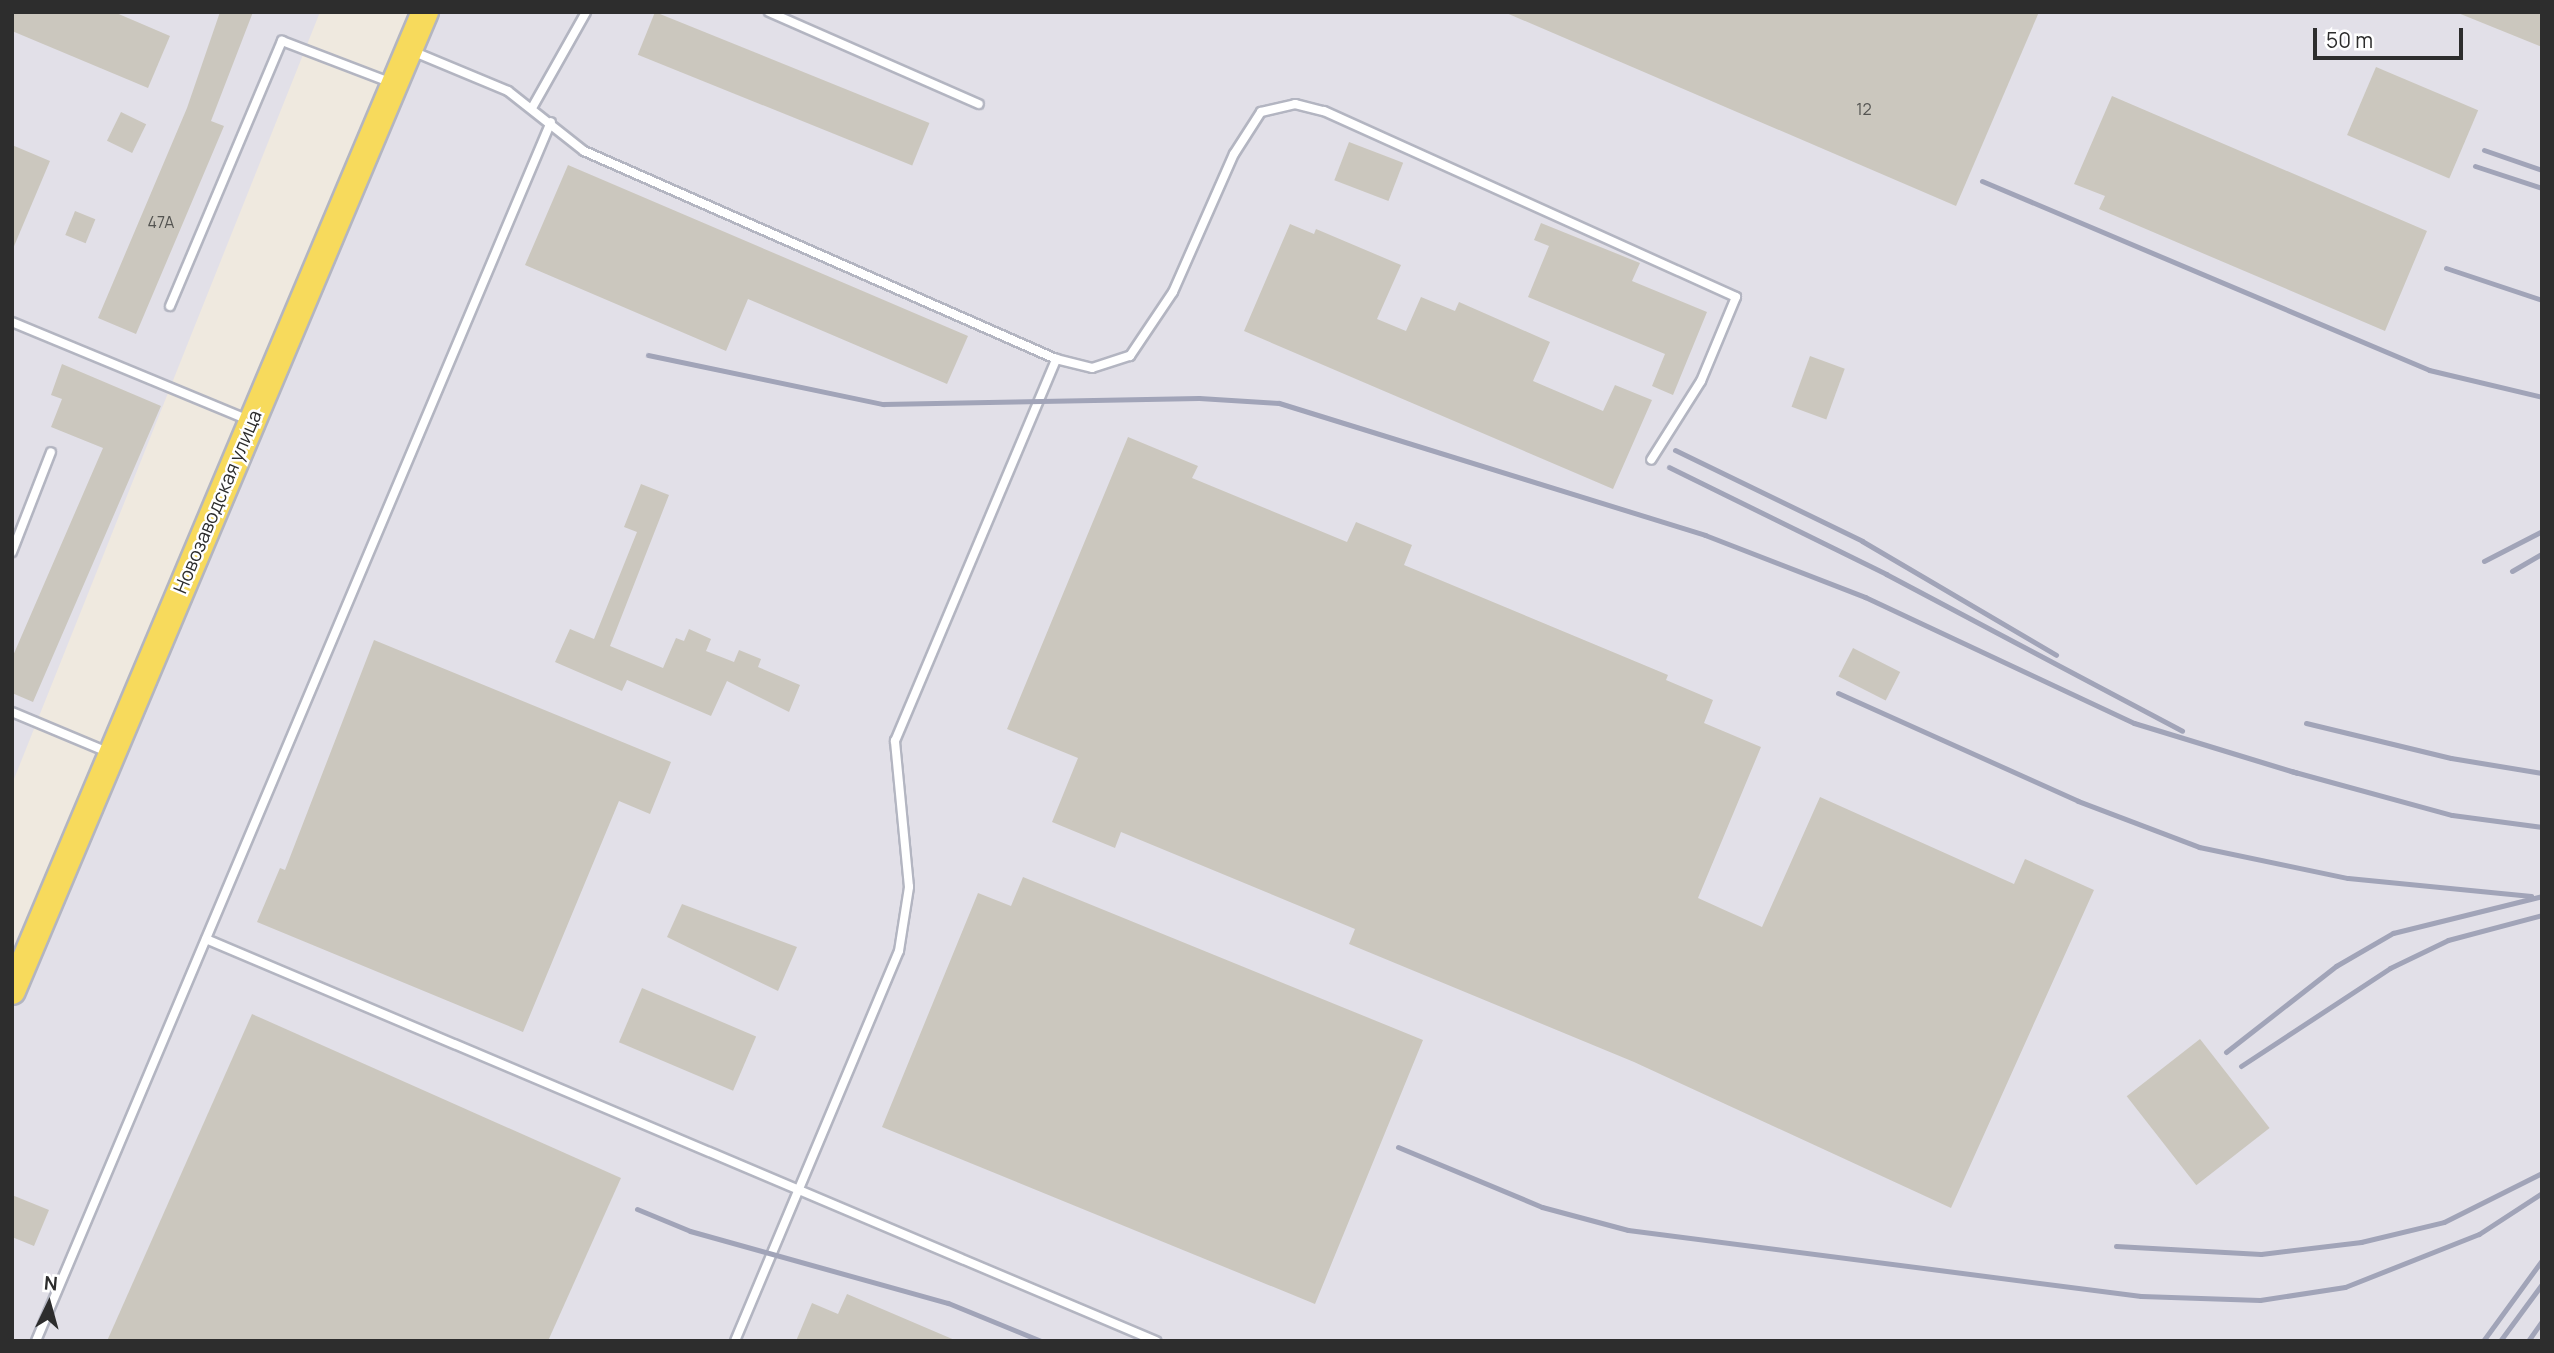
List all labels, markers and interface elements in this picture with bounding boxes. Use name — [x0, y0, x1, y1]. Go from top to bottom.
scale bar — [2316, 14, 2466, 58]
text: 50 m — [2326, 26, 2373, 54]
house number: 12 — [1856, 99, 1872, 119]
house number: 47А — [148, 212, 174, 232]
street label: Новозаводская улица — [169, 407, 267, 597]
north arrow — [14, 1269, 84, 1339]
text: N — [43, 1270, 59, 1297]

